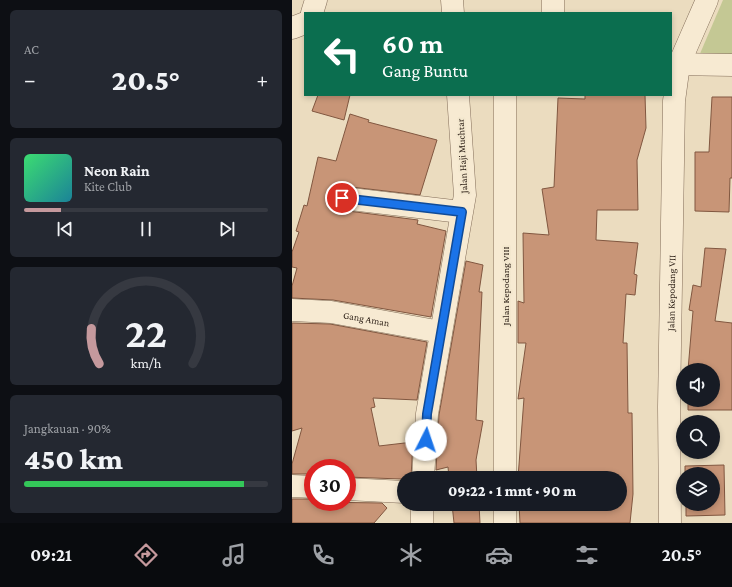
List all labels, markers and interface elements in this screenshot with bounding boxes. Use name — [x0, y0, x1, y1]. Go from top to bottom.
icon: left — [316, 28, 368, 80]
text: 60 m — [382, 28, 443, 59]
text: AC — [24, 42, 39, 57]
text: Gang Buntu — [382, 61, 468, 81]
text: 20.5° — [112, 63, 180, 96]
text: − — [24, 67, 36, 92]
text: + — [256, 67, 268, 92]
street label: Jalan Haji Muchtar — [455, 118, 470, 195]
text: Neon Rain — [84, 163, 150, 179]
text: Kite Club — [84, 179, 132, 194]
pin — [325, 181, 359, 215]
icon: arrive — [331, 187, 353, 209]
icon: previous — [54, 218, 76, 240]
icon: pause — [135, 218, 157, 240]
icon: next — [216, 218, 238, 240]
street label: Jalan Kepodang VIII — [500, 246, 511, 327]
street label: Jalan Kepodang VII — [665, 255, 677, 332]
text: 22 — [125, 309, 167, 355]
street label: Gang Aman — [342, 309, 391, 328]
text: km/h — [131, 354, 162, 370]
map controls — [676, 363, 720, 511]
button: sound — [676, 363, 720, 407]
button: search — [676, 415, 720, 459]
position arrow — [405, 419, 447, 461]
text: Jangkauan · 90% — [24, 421, 111, 436]
text: 450 km — [24, 442, 123, 475]
speed limit sign: 30 — [304, 459, 356, 511]
button: layers — [676, 467, 720, 511]
text: 09:22 · 1 mnt · 90 m — [448, 483, 576, 499]
icon: directions — [132, 541, 160, 569]
icon: music — [220, 541, 248, 569]
icon: phone — [309, 541, 337, 569]
icon: climate — [397, 541, 425, 569]
icon: car — [485, 541, 513, 569]
icon: filters — [573, 541, 601, 569]
text: 09:21 — [30, 545, 72, 565]
text: 20.5° — [662, 545, 702, 565]

